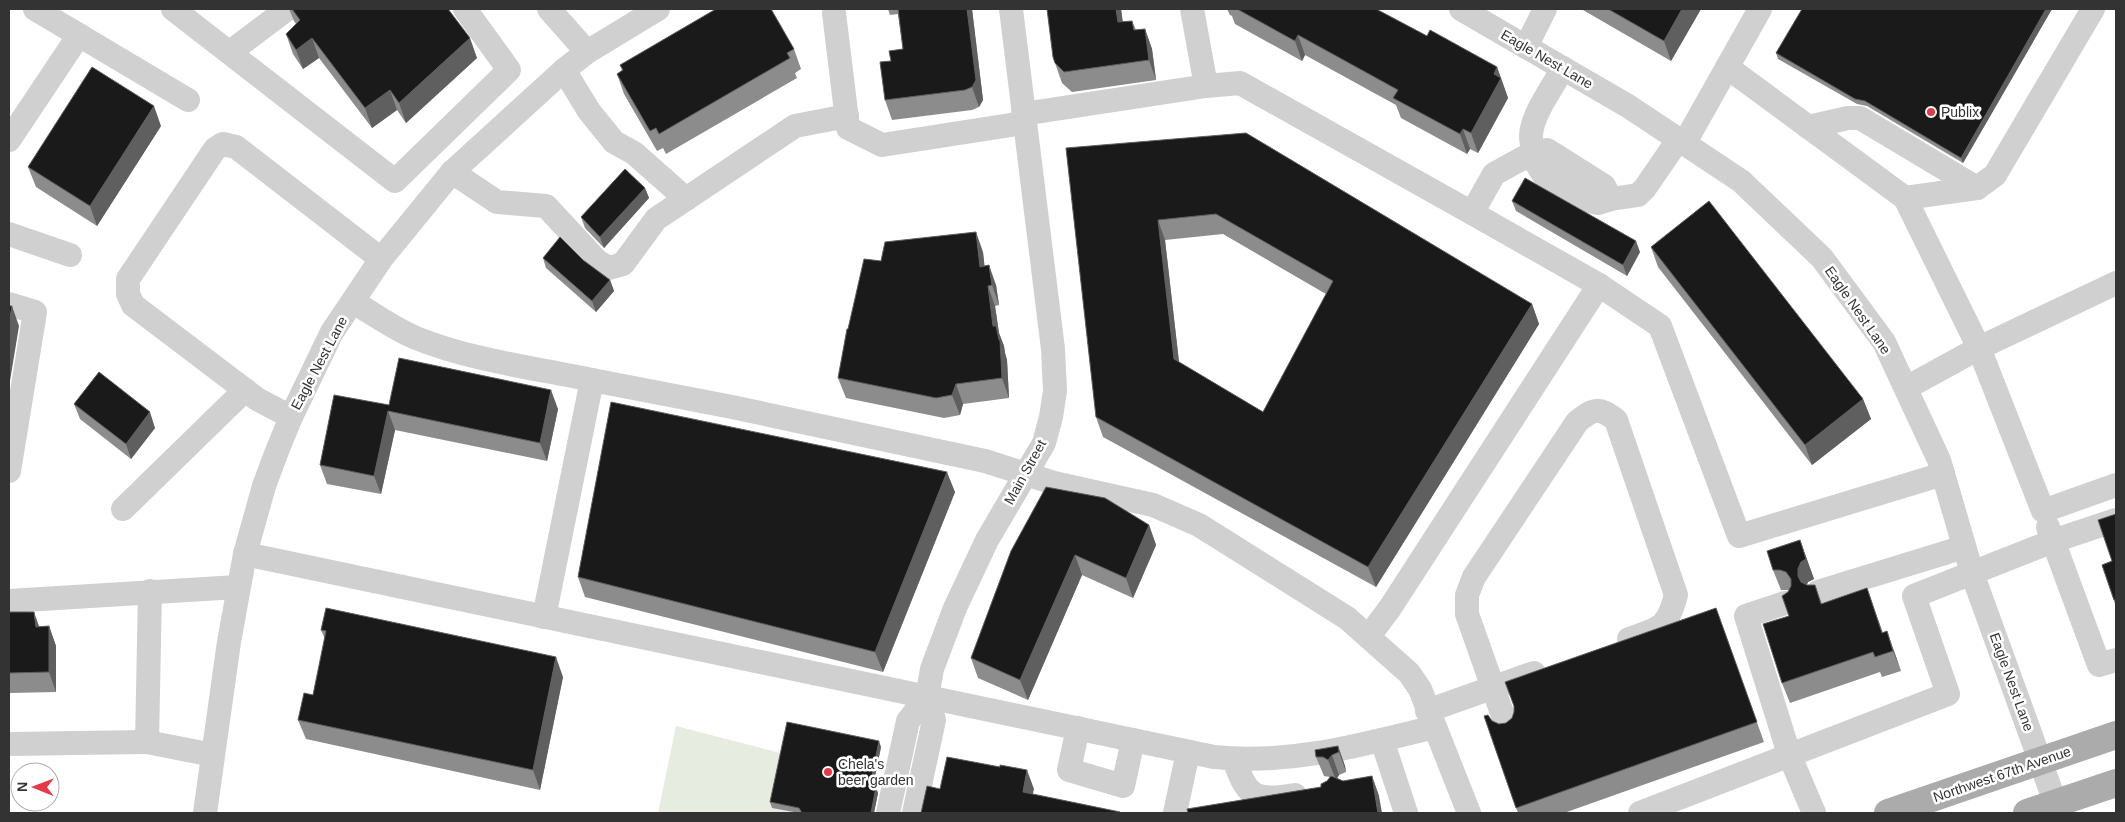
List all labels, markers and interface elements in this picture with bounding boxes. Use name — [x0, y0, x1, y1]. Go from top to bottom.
street label: Eagle Nest Lane — [1498, 26, 1596, 92]
place label: Publix — [1941, 104, 1979, 120]
marker: Publix — [1925, 106, 1937, 118]
street label: Eagle Nest Lane — [1822, 263, 1894, 357]
street label: Eagle Nest Lane — [288, 313, 350, 412]
street label: Main Street — [1001, 437, 1049, 507]
street label: Eagle Nest Lane — [1987, 631, 2037, 734]
street label: Northwest 67th Avenue — [1931, 743, 2073, 805]
place label: Chela's beer garden — [838, 756, 914, 788]
north arrow — [10, 762, 60, 812]
marker: Chela's beer garden — [822, 766, 834, 778]
text: N — [14, 782, 30, 792]

